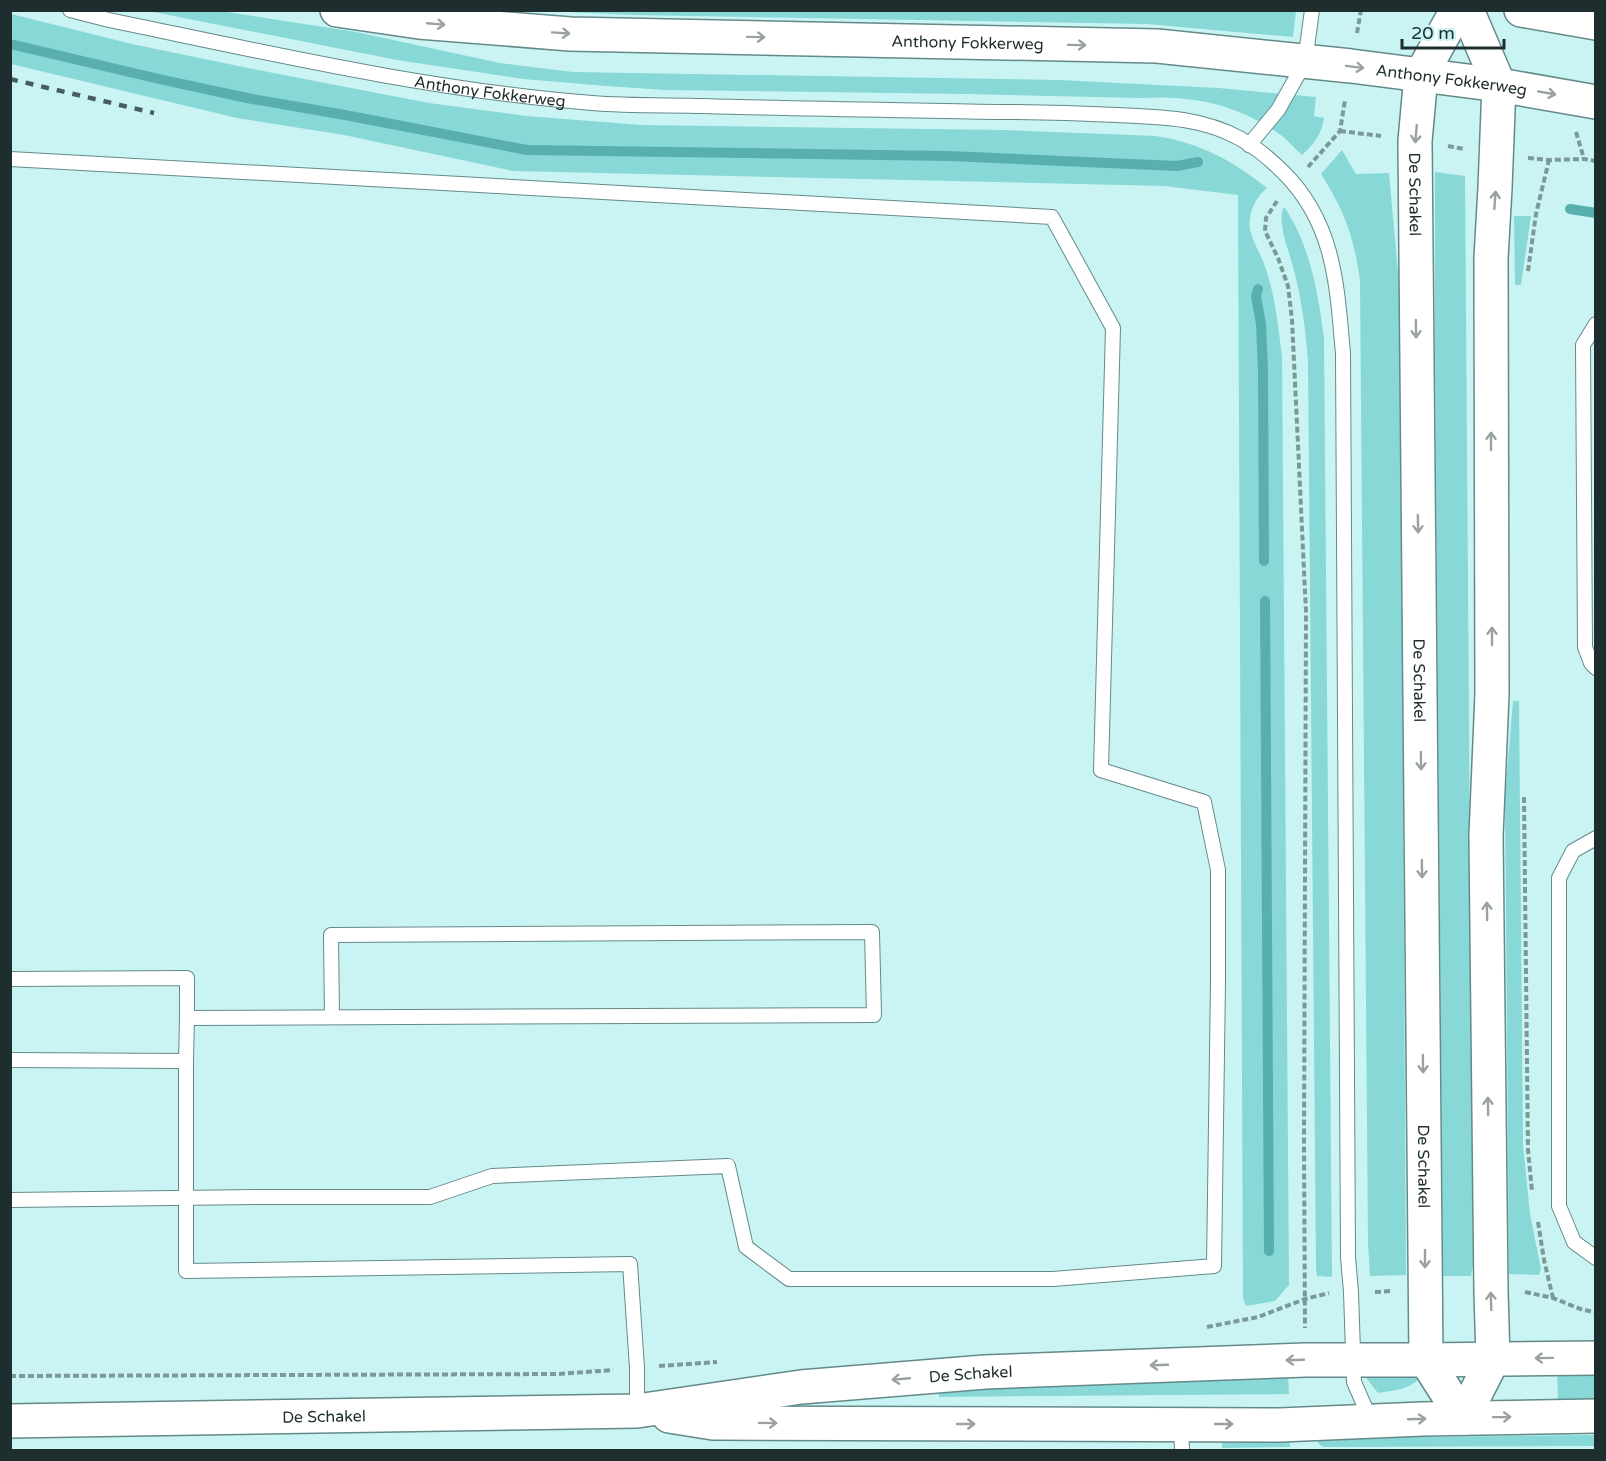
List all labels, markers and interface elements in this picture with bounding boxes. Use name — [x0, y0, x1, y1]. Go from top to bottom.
scale bar — [1402, 12, 1504, 50]
one-way arrow — [426, 19, 446, 30]
text: 20 m — [1411, 22, 1455, 44]
one-way arrow — [551, 28, 571, 39]
one-way arrow — [746, 32, 766, 43]
street label: Anthony Fokkerweg — [891, 32, 1044, 55]
one-way arrow — [1067, 39, 1087, 50]
street label: Anthony Fokkerweg — [1375, 60, 1529, 101]
one-way arrow — [1345, 61, 1365, 72]
street label: Anthony Fokkerweg — [413, 72, 566, 112]
one-way arrow — [1537, 88, 1556, 99]
one-way arrow — [1410, 123, 1421, 143]
street label: De Schakel — [1404, 152, 1425, 236]
one-way arrow — [1489, 191, 1500, 211]
one-way arrow — [1410, 318, 1422, 338]
one-way arrow — [1485, 431, 1497, 451]
one-way arrow — [1412, 513, 1424, 533]
one-way arrow — [1486, 626, 1498, 646]
street label: De Schakel — [1408, 638, 1429, 722]
one-way arrow — [1415, 750, 1426, 770]
one-way arrow — [1416, 858, 1427, 878]
one-way arrow — [1481, 901, 1493, 921]
one-way arrow — [1417, 1053, 1429, 1073]
one-way arrow — [1483, 1096, 1494, 1116]
street label: De Schakel — [1413, 1124, 1434, 1208]
one-way arrow — [1419, 1248, 1431, 1268]
one-way arrow — [1485, 1291, 1497, 1311]
one-way arrow — [1535, 1352, 1555, 1364]
one-way arrow — [1286, 1355, 1306, 1366]
one-way arrow — [1149, 1360, 1169, 1371]
street label: De Schakel — [928, 1362, 1013, 1388]
one-way arrow — [892, 1374, 912, 1385]
street label: De Schakel — [282, 1406, 366, 1428]
one-way arrow — [1492, 1412, 1512, 1423]
one-way arrow — [1407, 1414, 1427, 1425]
one-way arrow — [757, 1417, 777, 1429]
one-way arrow — [955, 1418, 975, 1430]
one-way arrow — [1213, 1418, 1233, 1430]

